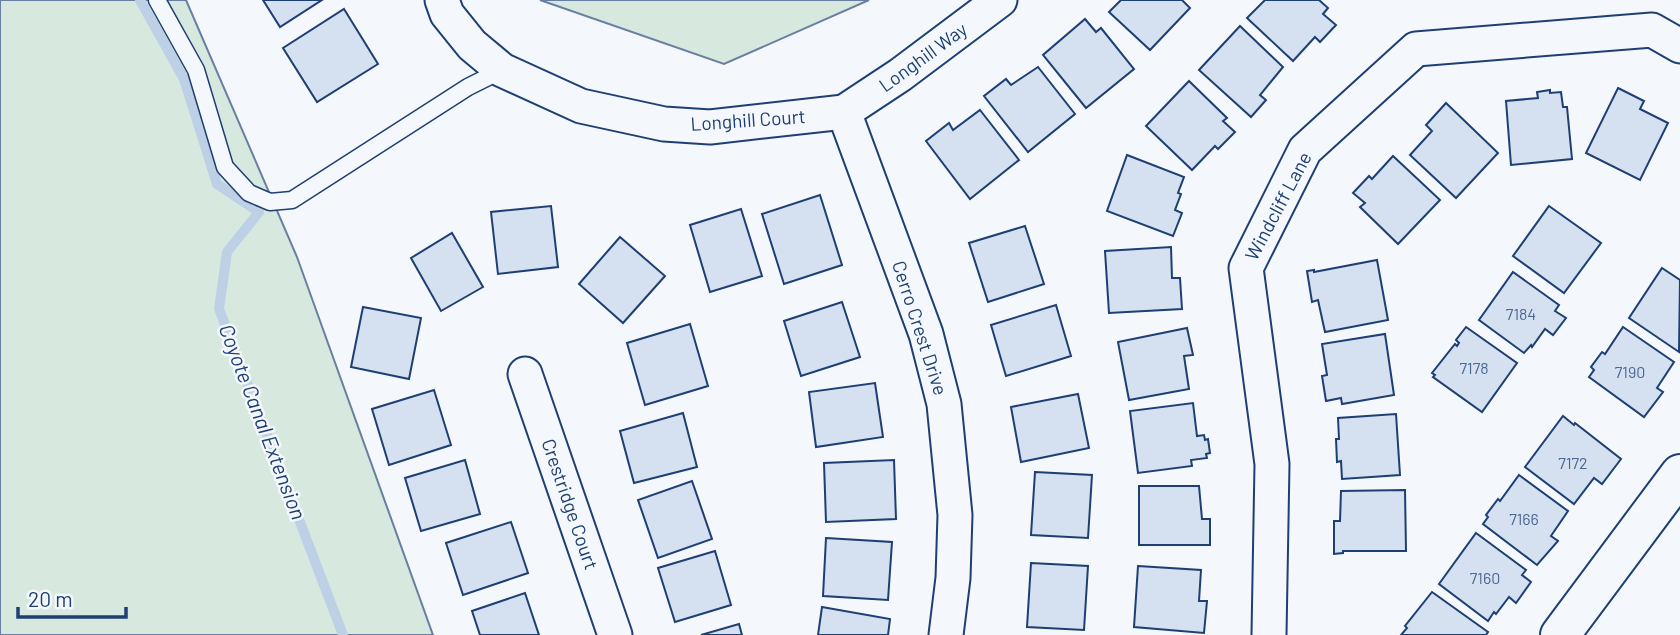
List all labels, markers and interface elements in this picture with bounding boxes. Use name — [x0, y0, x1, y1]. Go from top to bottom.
street label: Longhill Way — [874, 17, 971, 96]
street label: Longhill Court — [690, 104, 806, 135]
street label: Windcliff Lane — [1239, 148, 1316, 264]
street label: Cerro Crest Drive — [888, 258, 953, 398]
house number: 7184 — [1506, 304, 1536, 323]
water label: Coyote Canal Extension — [215, 320, 312, 523]
house number: 7178 — [1459, 358, 1489, 377]
house number: 7190 — [1615, 362, 1645, 381]
street label: Crestridge Court — [537, 435, 604, 572]
house number: 7172 — [1558, 453, 1588, 472]
house number: 7166 — [1509, 509, 1539, 528]
house number: 7160 — [1470, 568, 1500, 587]
scale bar — [18, 576, 126, 620]
text: 20 m — [28, 586, 73, 611]

